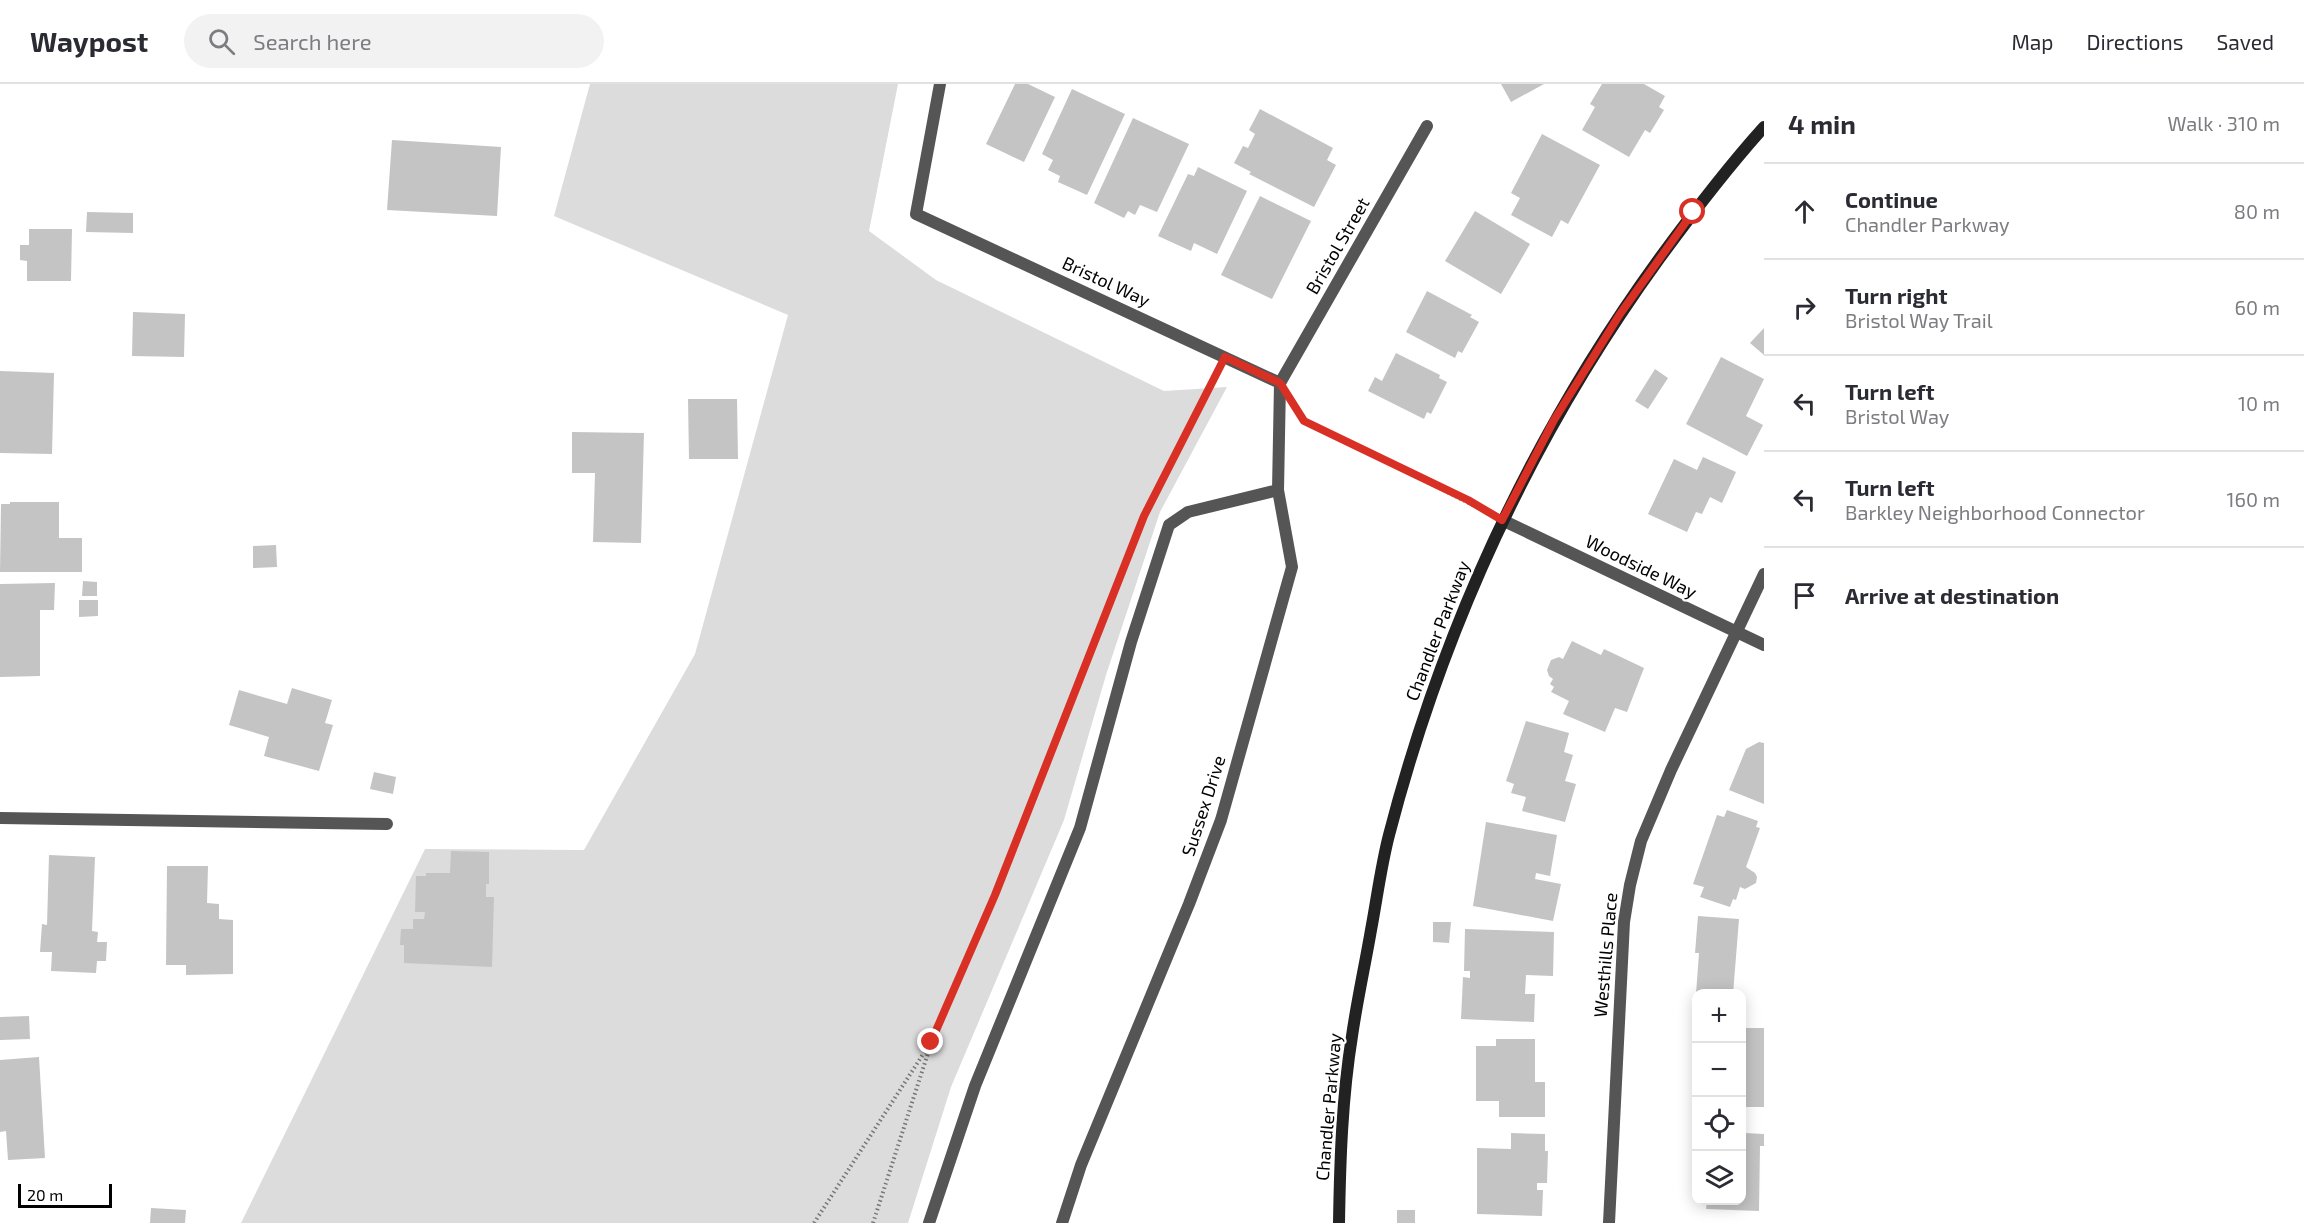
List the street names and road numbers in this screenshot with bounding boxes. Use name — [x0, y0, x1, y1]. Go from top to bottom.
street label: Bristol Street — [1301, 193, 1374, 298]
street label: Bristol Way — [1059, 251, 1154, 311]
street label: Woodside Way — [1582, 530, 1701, 603]
street label: Chandler Parkway — [1400, 557, 1474, 704]
street label: Sussex Drive — [1176, 753, 1230, 859]
street label: Westhills Place — [1589, 892, 1621, 1018]
street label: Chandler Parkway — [1311, 1032, 1345, 1182]

